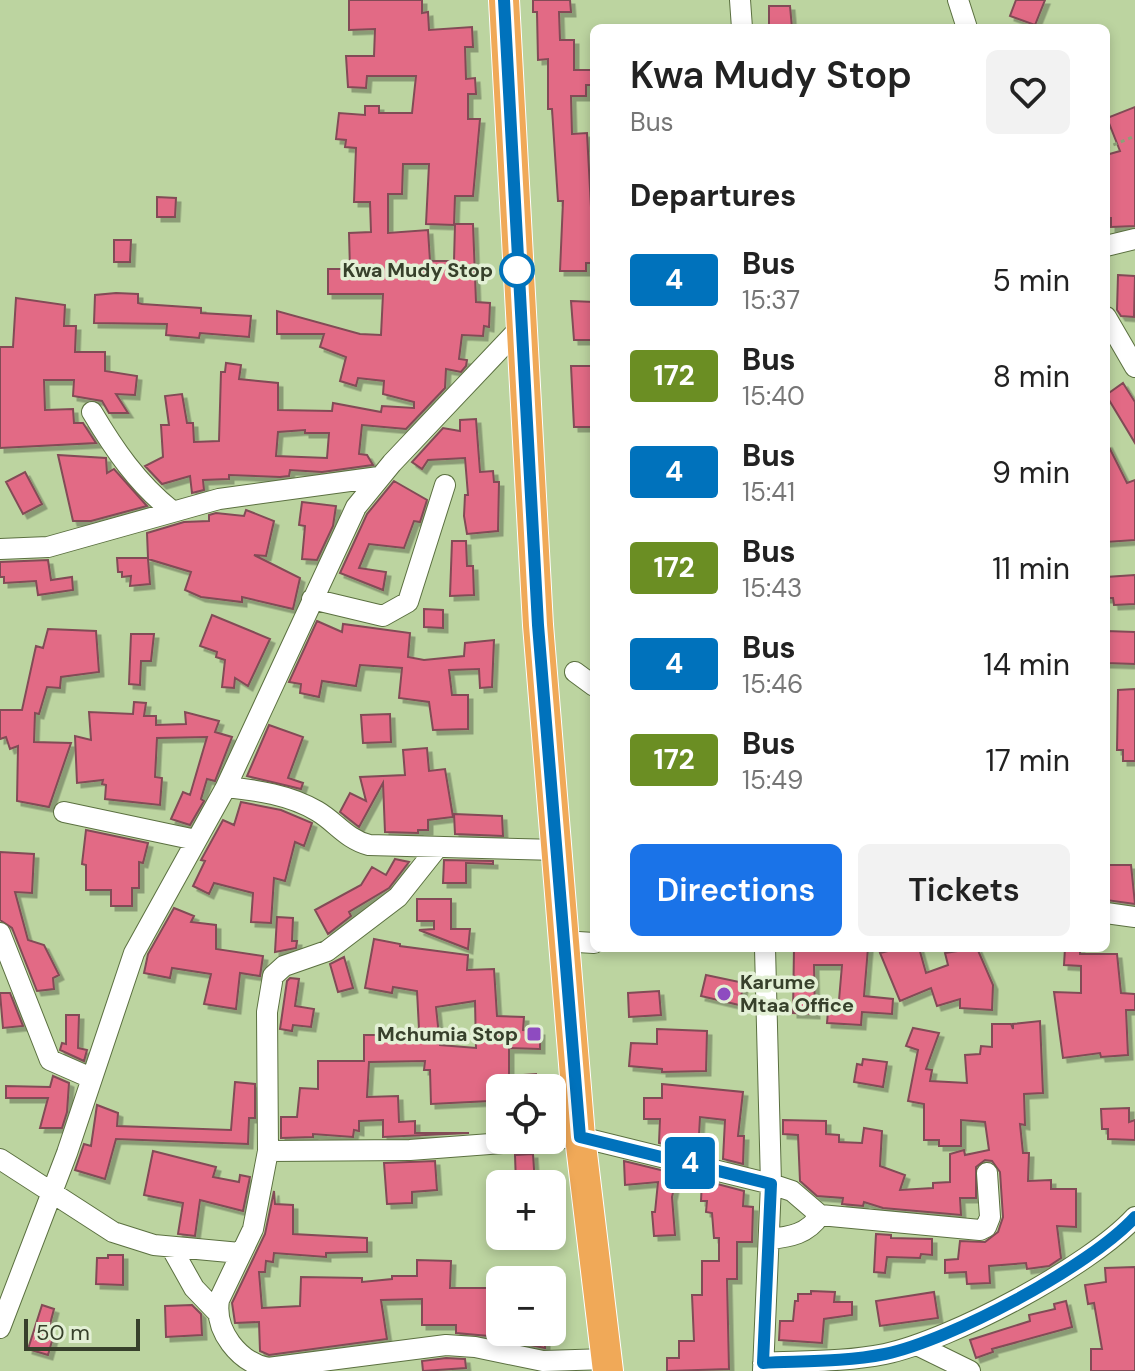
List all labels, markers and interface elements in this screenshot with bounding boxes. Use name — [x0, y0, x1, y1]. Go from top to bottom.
text: Kwa Mudy Stop — [630, 50, 912, 100]
button: heart — [986, 50, 1070, 134]
text: Bus — [630, 105, 674, 139]
text: Departures — [630, 176, 796, 215]
text: Bus — [742, 244, 796, 283]
marker: Kwa Mudy Stop — [500, 253, 534, 287]
place label: Kwa Mudy Stop — [343, 257, 493, 283]
text: 4 — [665, 261, 683, 298]
text: 5 min — [993, 261, 1070, 300]
text: 15:37 — [742, 283, 800, 317]
text: Bus — [742, 340, 796, 379]
text: 172 — [653, 357, 695, 394]
text: 8 min — [993, 357, 1070, 396]
text: 15:40 — [742, 379, 805, 413]
text: Bus — [742, 436, 796, 475]
text: 4 — [665, 453, 683, 490]
text: 9 min — [992, 453, 1070, 492]
text: 15:41 — [742, 475, 795, 509]
text: Bus — [742, 532, 796, 571]
text: 172 — [653, 549, 695, 586]
text: 11 min — [992, 549, 1070, 588]
text: 15:43 — [742, 571, 802, 605]
text: Bus — [742, 628, 796, 667]
text: 4 — [665, 645, 683, 682]
text: 14 min — [983, 645, 1070, 684]
text: 15:46 — [742, 667, 803, 701]
text: Bus — [742, 724, 796, 763]
text: 172 — [653, 741, 695, 778]
text: 17 min — [985, 741, 1070, 780]
text: 15:49 — [742, 763, 803, 797]
button: Directions — [630, 844, 842, 936]
button: Tickets — [858, 844, 1070, 936]
place label: Karume Mtaa Office — [740, 969, 854, 1018]
marker: Karume Mtaa Office — [715, 985, 733, 1003]
place label: Mchumia Stop — [377, 1021, 518, 1047]
marker: Mchumia Stop — [525, 1025, 543, 1043]
map controls — [486, 1074, 566, 1346]
button: locate — [486, 1074, 566, 1154]
line badge: 4 — [664, 1137, 716, 1189]
text: 4 — [681, 1144, 699, 1181]
button: + — [486, 1170, 566, 1250]
button: − — [486, 1266, 566, 1346]
scale bar — [24, 1315, 140, 1351]
text: 50 m — [36, 1318, 90, 1347]

